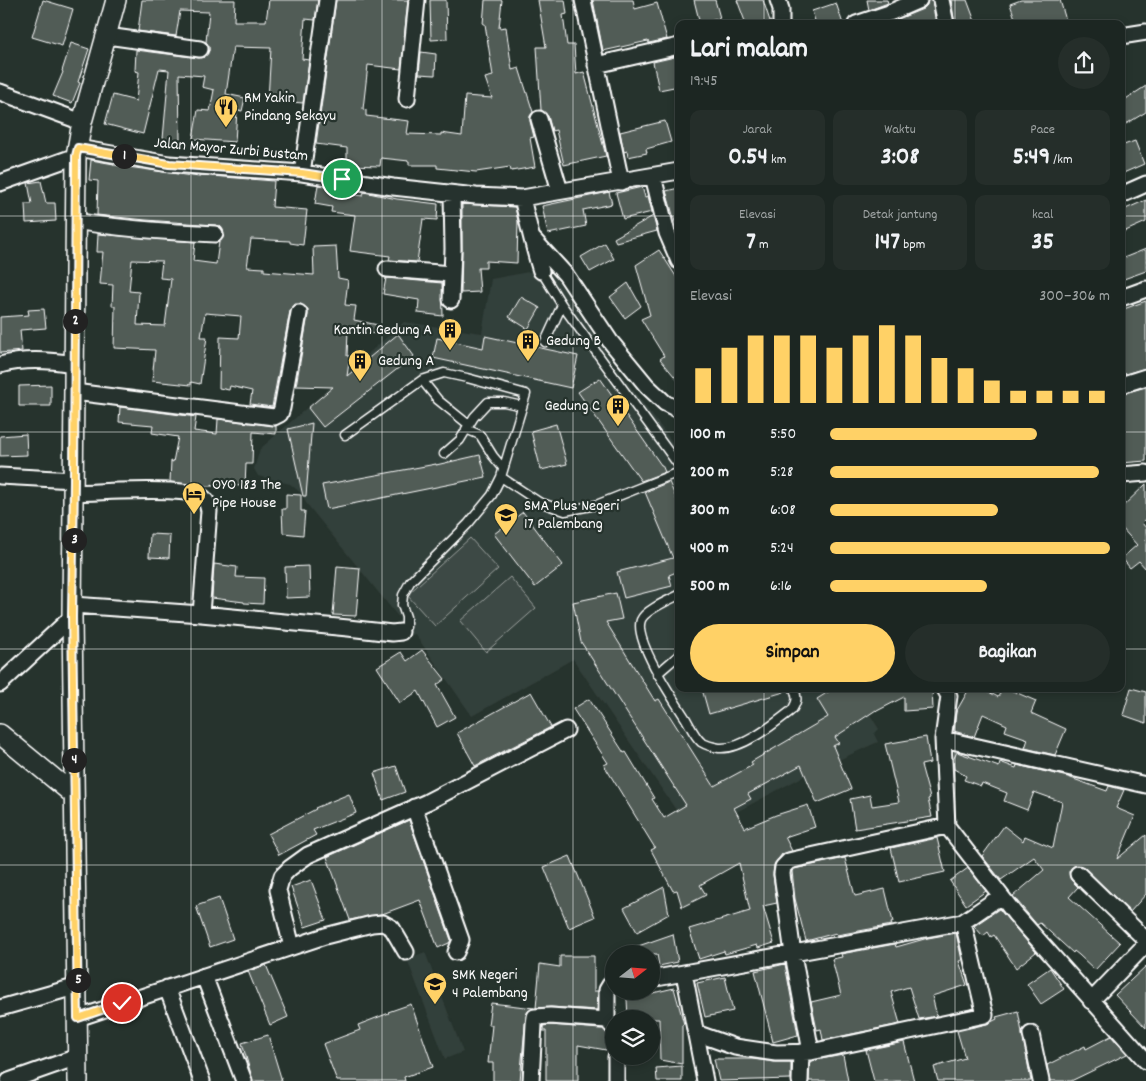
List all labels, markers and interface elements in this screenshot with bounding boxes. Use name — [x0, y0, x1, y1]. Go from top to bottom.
text: Lari malam — [690, 31, 808, 71]
button: share — [1058, 37, 1110, 89]
text: 19:45 — [690, 70, 718, 93]
place label: RM Yakin Pindang Sekayu — [244, 87, 336, 128]
restaurant icon: RM Yakin Pindang Sekayu — [213, 94, 239, 128]
text: Jarak — [743, 120, 772, 140]
text: Waktu — [884, 120, 916, 140]
text: Pace — [1030, 120, 1055, 140]
street label: Jalan Mayor Zurbi Bustam — [153, 132, 309, 168]
text: 0.54 — [728, 140, 768, 176]
text: 3:08 — [881, 140, 919, 176]
text: 5:49 — [1013, 140, 1050, 176]
pin: 1 — [112, 144, 136, 168]
text: 1 — [123, 146, 126, 166]
text: km — [768, 150, 786, 170]
text: /km — [1050, 150, 1073, 170]
pin — [321, 158, 363, 200]
icon: arrive — [328, 165, 356, 193]
text: Elevasi — [739, 205, 776, 225]
text: Detak jantung — [863, 205, 937, 225]
text: kcal — [1032, 205, 1053, 225]
text: 7 — [746, 225, 756, 261]
text: 147 — [875, 225, 900, 261]
text: 35 — [1031, 225, 1054, 261]
text: m — [756, 235, 769, 255]
text: bpm — [900, 235, 925, 255]
text: Elevasi — [690, 285, 732, 308]
text: 300–306 m — [1039, 285, 1110, 308]
pin: 2 — [62, 308, 88, 334]
text: 2 — [72, 311, 79, 331]
building icon: Kantin Gedung A — [437, 317, 463, 351]
place label: Kantin Gedung A — [334, 319, 432, 342]
building icon: Gedung B — [515, 328, 541, 362]
place label: Gedung B — [546, 330, 601, 353]
building icon: Gedung A — [347, 348, 373, 382]
place label: Gedung A — [378, 350, 435, 373]
building icon: Gedung C — [605, 393, 631, 427]
place label: Gedung C — [545, 395, 600, 418]
text: 100 m — [690, 423, 726, 446]
text: 5:50 — [770, 423, 796, 446]
text: 200 m — [690, 461, 729, 484]
text: 5:28 — [770, 461, 793, 484]
place label: OYO 183 The Pipe House — [212, 474, 281, 515]
hotel icon: OYO 183 The Pipe House — [181, 481, 207, 515]
place label: SMA Plus Negeri 17 Palembang — [524, 495, 619, 536]
text: 300 m — [690, 499, 729, 522]
text: 6:08 — [770, 499, 796, 522]
school or university icon: SMA Plus Negeri 17 Palembang — [493, 502, 519, 536]
pin: 3 — [62, 528, 86, 552]
text: 3 — [71, 530, 78, 550]
text: 400 m — [690, 537, 729, 560]
text: 5:24 — [770, 537, 794, 560]
text: 500 m — [690, 575, 730, 598]
text: 6:16 — [770, 575, 792, 598]
button: Simpan — [690, 624, 895, 682]
button: Bagikan — [905, 624, 1110, 682]
pin: 4 — [62, 748, 86, 772]
text: 4 — [72, 750, 77, 770]
north arrow — [605, 945, 660, 1000]
map controls — [605, 945, 660, 1065]
place label: SMK Negeri 4 Palembang — [452, 964, 528, 1005]
pin: 5 — [66, 968, 90, 992]
text: 5 — [75, 970, 82, 990]
school or university icon: SMK Negeri 4 Palembang — [422, 971, 448, 1005]
pin — [101, 982, 143, 1024]
icon: check — [108, 989, 136, 1017]
button: layers — [605, 1010, 660, 1065]

